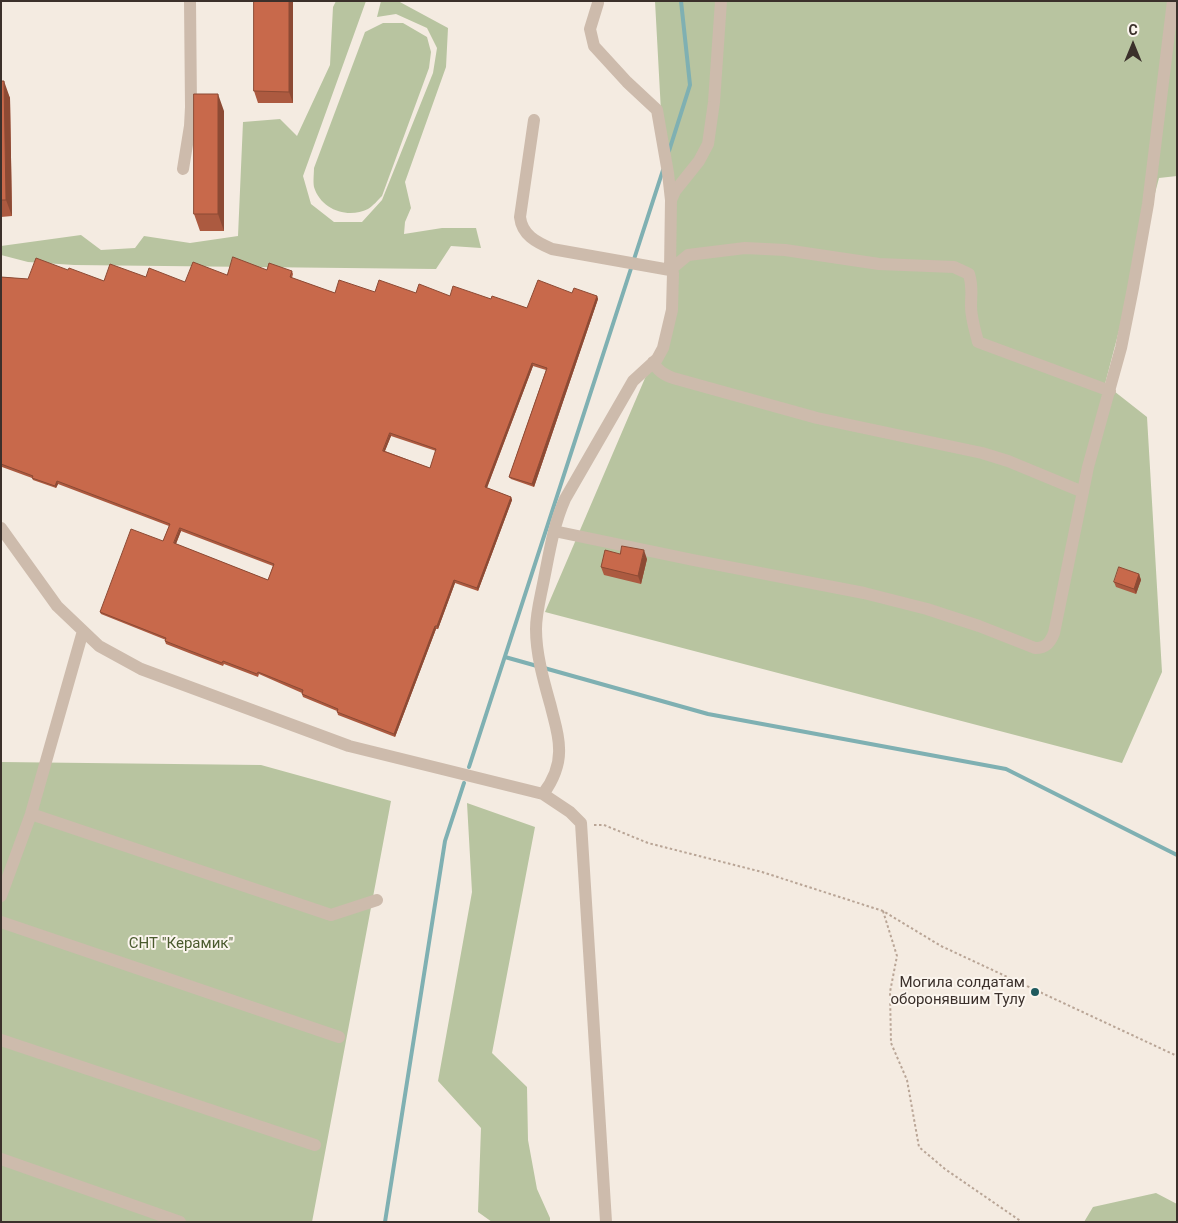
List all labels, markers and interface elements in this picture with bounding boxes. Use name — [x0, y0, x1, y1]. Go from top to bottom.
north arrow — [1108, 20, 1158, 70]
text: С — [1128, 22, 1138, 38]
park label: СНТ "Керамик" — [129, 935, 233, 953]
place label: Могила солдатам оборонявшим Тулу — [891, 974, 1025, 1009]
marker: Могила солдатам оборонявшим Тулу — [1029, 986, 1041, 998]

